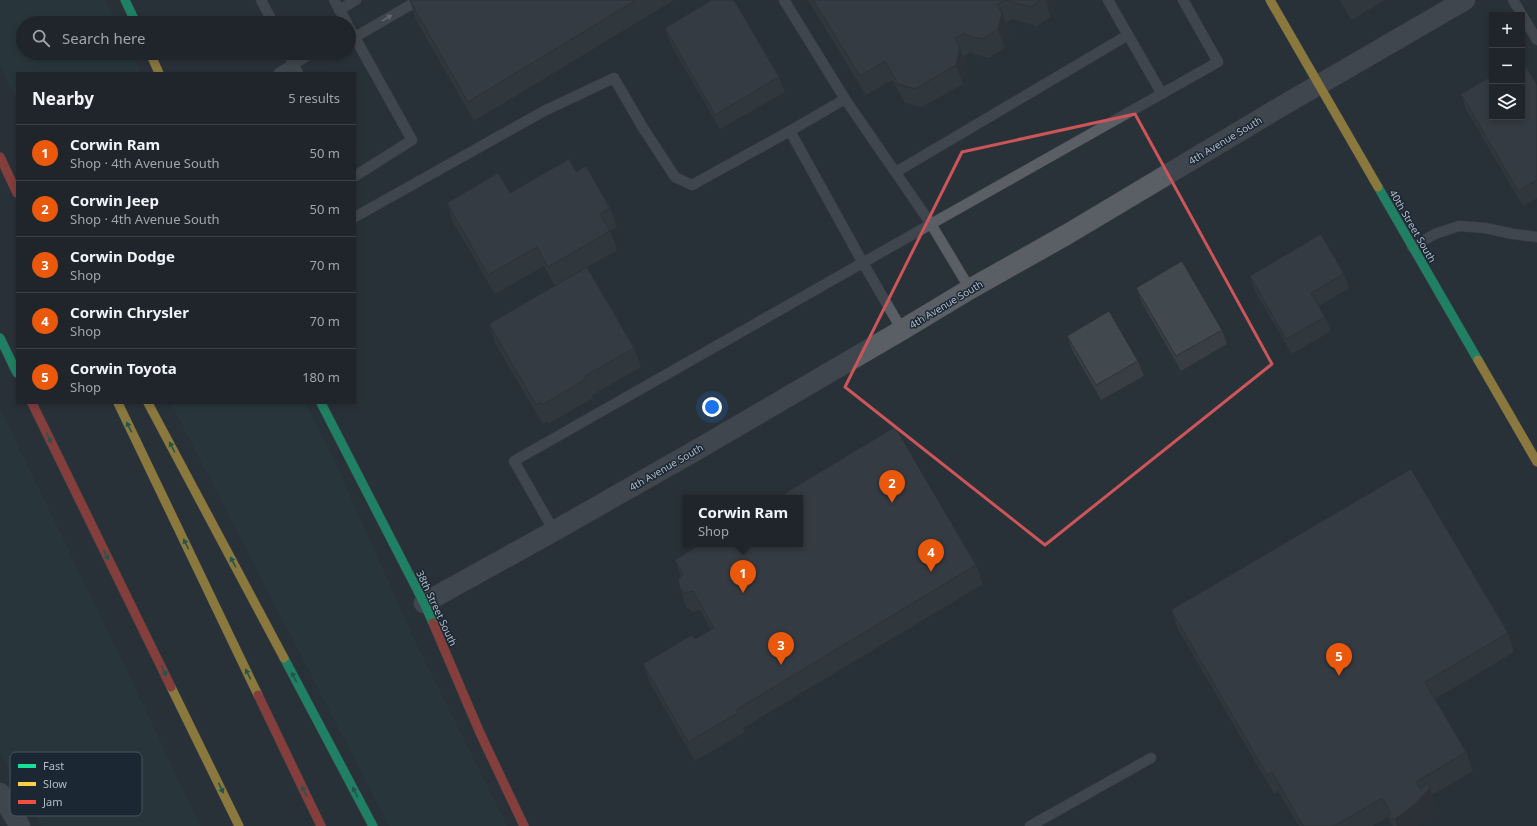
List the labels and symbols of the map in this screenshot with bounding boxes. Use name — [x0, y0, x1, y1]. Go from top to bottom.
one-way arrow — [381, 15, 392, 22]
street label: 4th Avenue South — [1186, 113, 1264, 167]
street label: 40th Street South — [1386, 187, 1440, 265]
street label: 4th Avenue South — [907, 277, 985, 331]
your location — [702, 397, 722, 417]
one-way arrow — [126, 421, 132, 432]
one-way arrow — [46, 432, 52, 444]
street label: 4th Avenue South — [626, 440, 706, 494]
one-way arrow — [168, 442, 175, 453]
pin: 2 — [879, 470, 905, 503]
one-way arrow — [183, 538, 189, 550]
pin: 4 — [918, 539, 944, 572]
one-way arrow — [103, 549, 110, 560]
one-way arrow — [230, 556, 236, 568]
pin: 1 — [730, 560, 756, 593]
street label: 38th Street South — [413, 568, 461, 648]
pin: 3 — [768, 632, 794, 665]
pin: 5 — [1326, 643, 1352, 676]
one-way arrow — [161, 666, 167, 677]
one-way arrow — [245, 668, 251, 679]
one-way arrow — [291, 671, 297, 683]
legend — [10, 752, 142, 816]
text: Fast — [43, 758, 64, 773]
text: Slow — [43, 776, 67, 791]
one-way arrow — [218, 783, 224, 794]
one-way arrow — [301, 785, 307, 797]
one-way arrow — [352, 786, 358, 797]
text: Jam — [42, 794, 62, 809]

